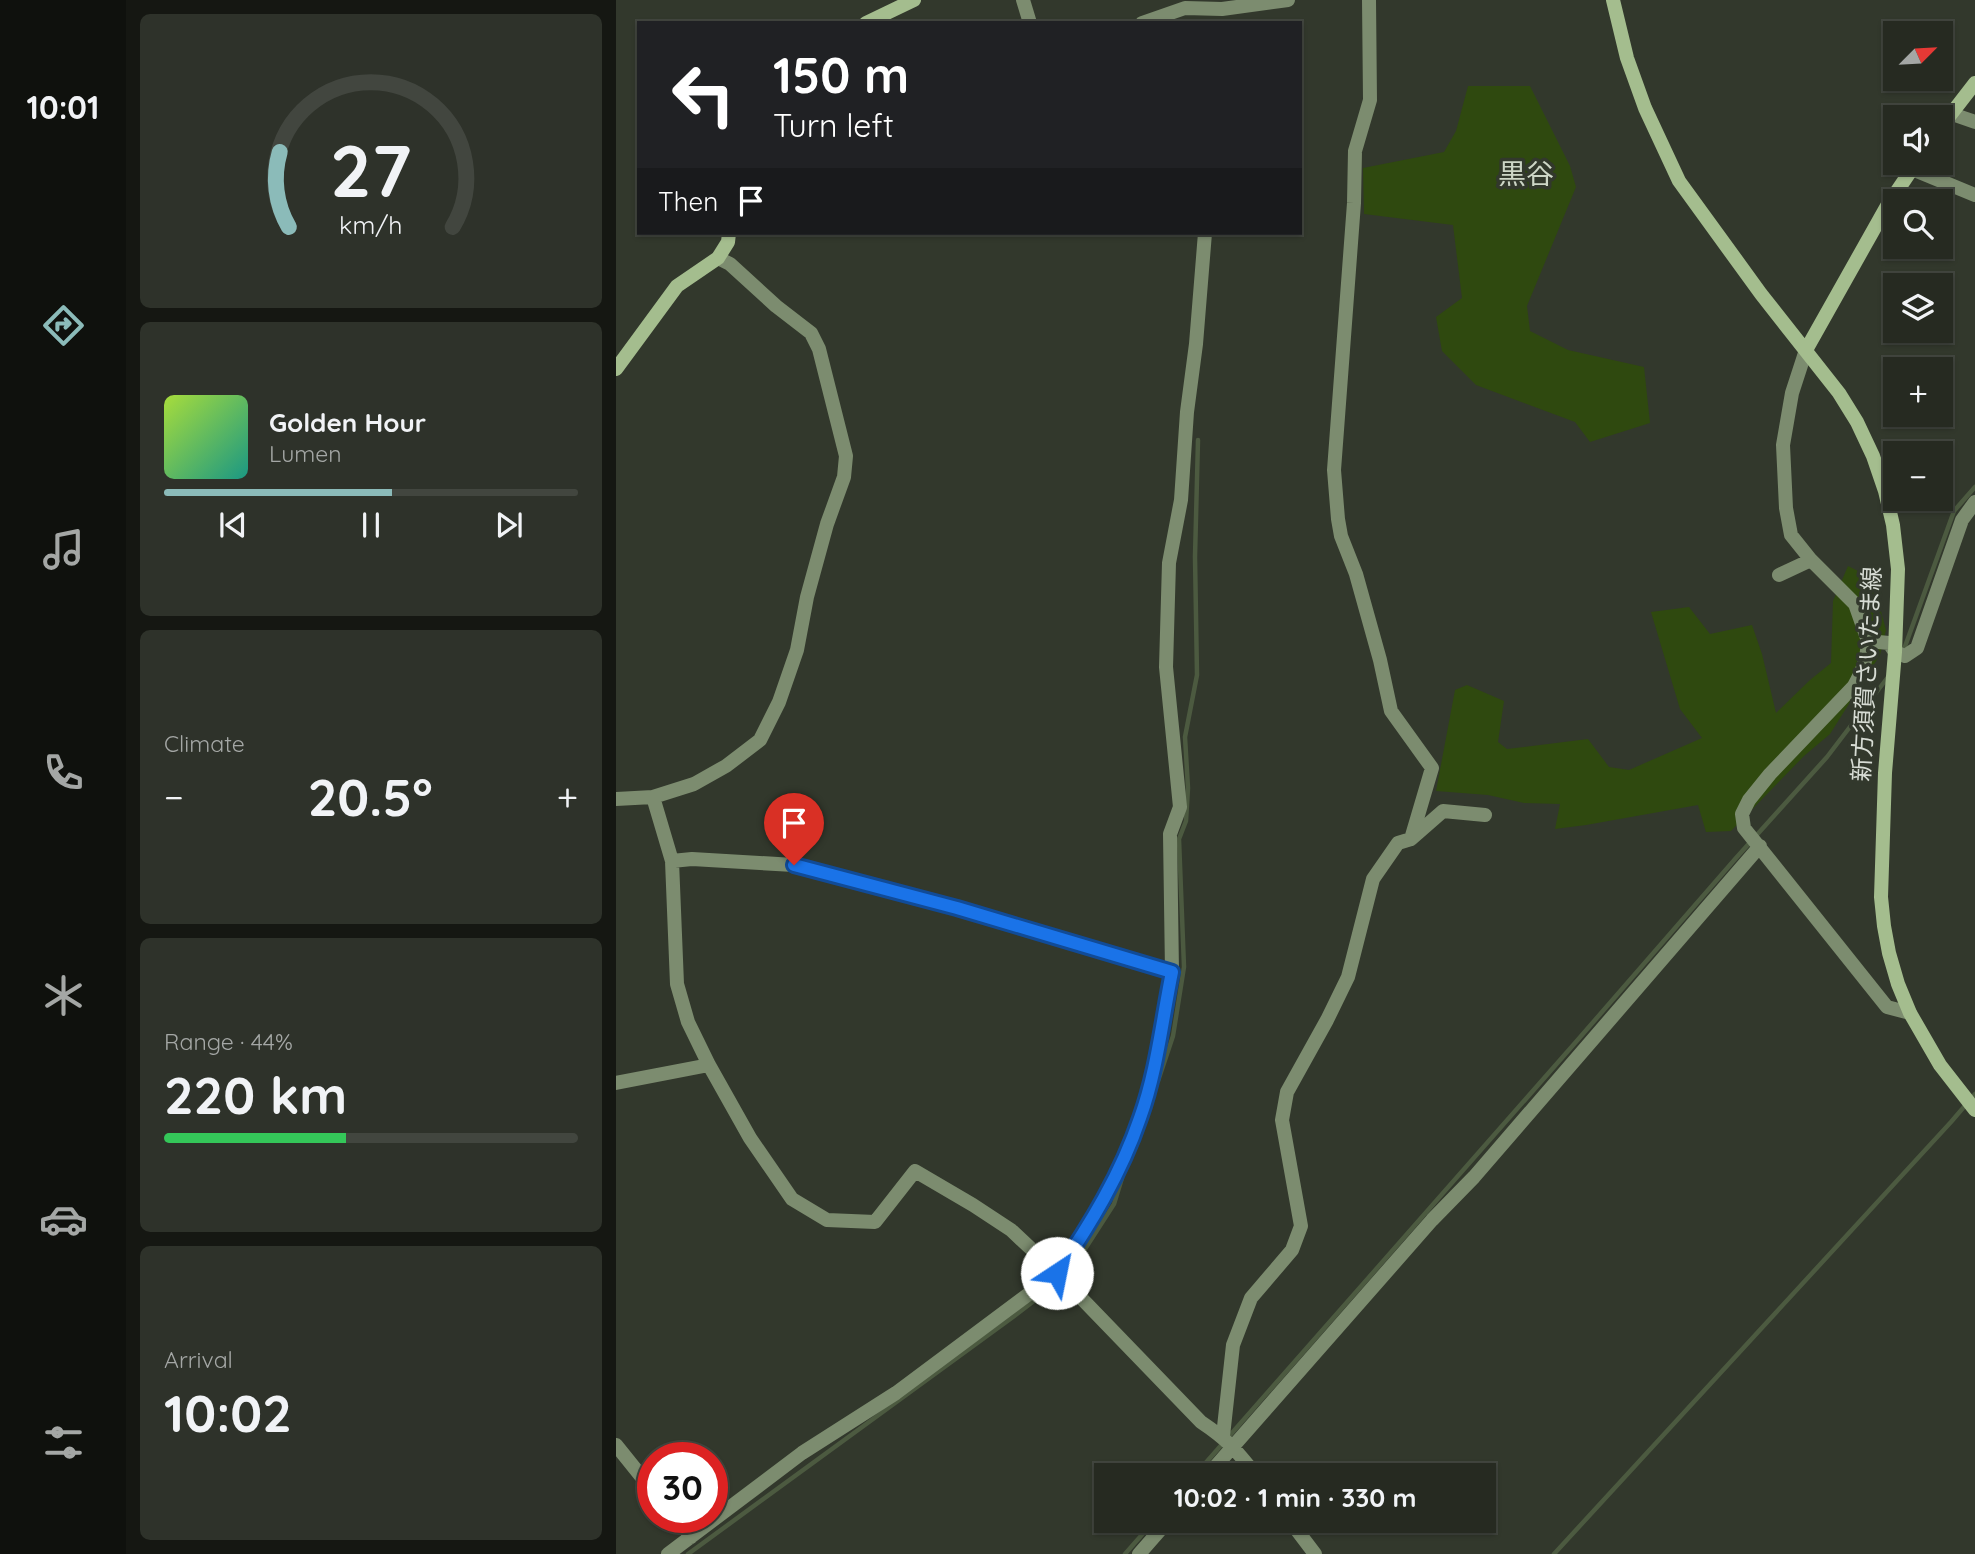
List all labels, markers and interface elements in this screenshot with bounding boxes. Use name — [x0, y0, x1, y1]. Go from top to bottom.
north arrow — [1883, 21, 1953, 91]
map controls — [1883, 21, 1953, 511]
text: 150 m — [773, 44, 909, 105]
icon: left — [658, 49, 749, 140]
text: 10:01 — [27, 87, 99, 127]
text: Turn left — [773, 105, 894, 145]
button: sound — [1883, 105, 1953, 175]
text: 27 — [330, 124, 412, 215]
district label: 黒谷 — [1498, 156, 1554, 191]
icon: arrive — [732, 182, 770, 220]
text: Then — [658, 185, 718, 218]
button: search — [1883, 189, 1953, 259]
text: km/h — [339, 209, 403, 240]
button: layers — [1883, 273, 1953, 343]
icon: directions — [39, 301, 88, 350]
button: + — [1883, 357, 1953, 427]
text: Golden Hour — [269, 406, 426, 439]
text: Lumen — [269, 439, 342, 468]
button: − — [1883, 441, 1953, 511]
icon: previous — [214, 506, 252, 544]
icon: pause — [352, 506, 390, 544]
icon: next — [490, 506, 528, 544]
icon: music — [39, 525, 88, 574]
street label: 新方須賀さいたま線 — [1845, 566, 1887, 782]
text: Climate — [164, 729, 245, 758]
icon: phone — [39, 748, 88, 797]
text: 20.5° — [308, 764, 433, 829]
text: − — [164, 773, 184, 821]
text: + — [557, 773, 578, 821]
pin — [764, 793, 824, 865]
icon: arrive — [775, 804, 813, 842]
icon: climate — [39, 971, 88, 1020]
text: Range · 44% — [164, 1027, 293, 1056]
text: 220 km — [164, 1062, 347, 1127]
icon: car — [39, 1195, 88, 1244]
position arrow — [1020, 1236, 1094, 1310]
text: Arrival — [164, 1345, 233, 1374]
text: 10:02 — [164, 1380, 292, 1445]
icon: filters — [39, 1418, 88, 1467]
speed limit sign: 30 — [637, 1442, 728, 1533]
text: 10:02 · 1 min · 330 m — [1174, 1481, 1416, 1514]

